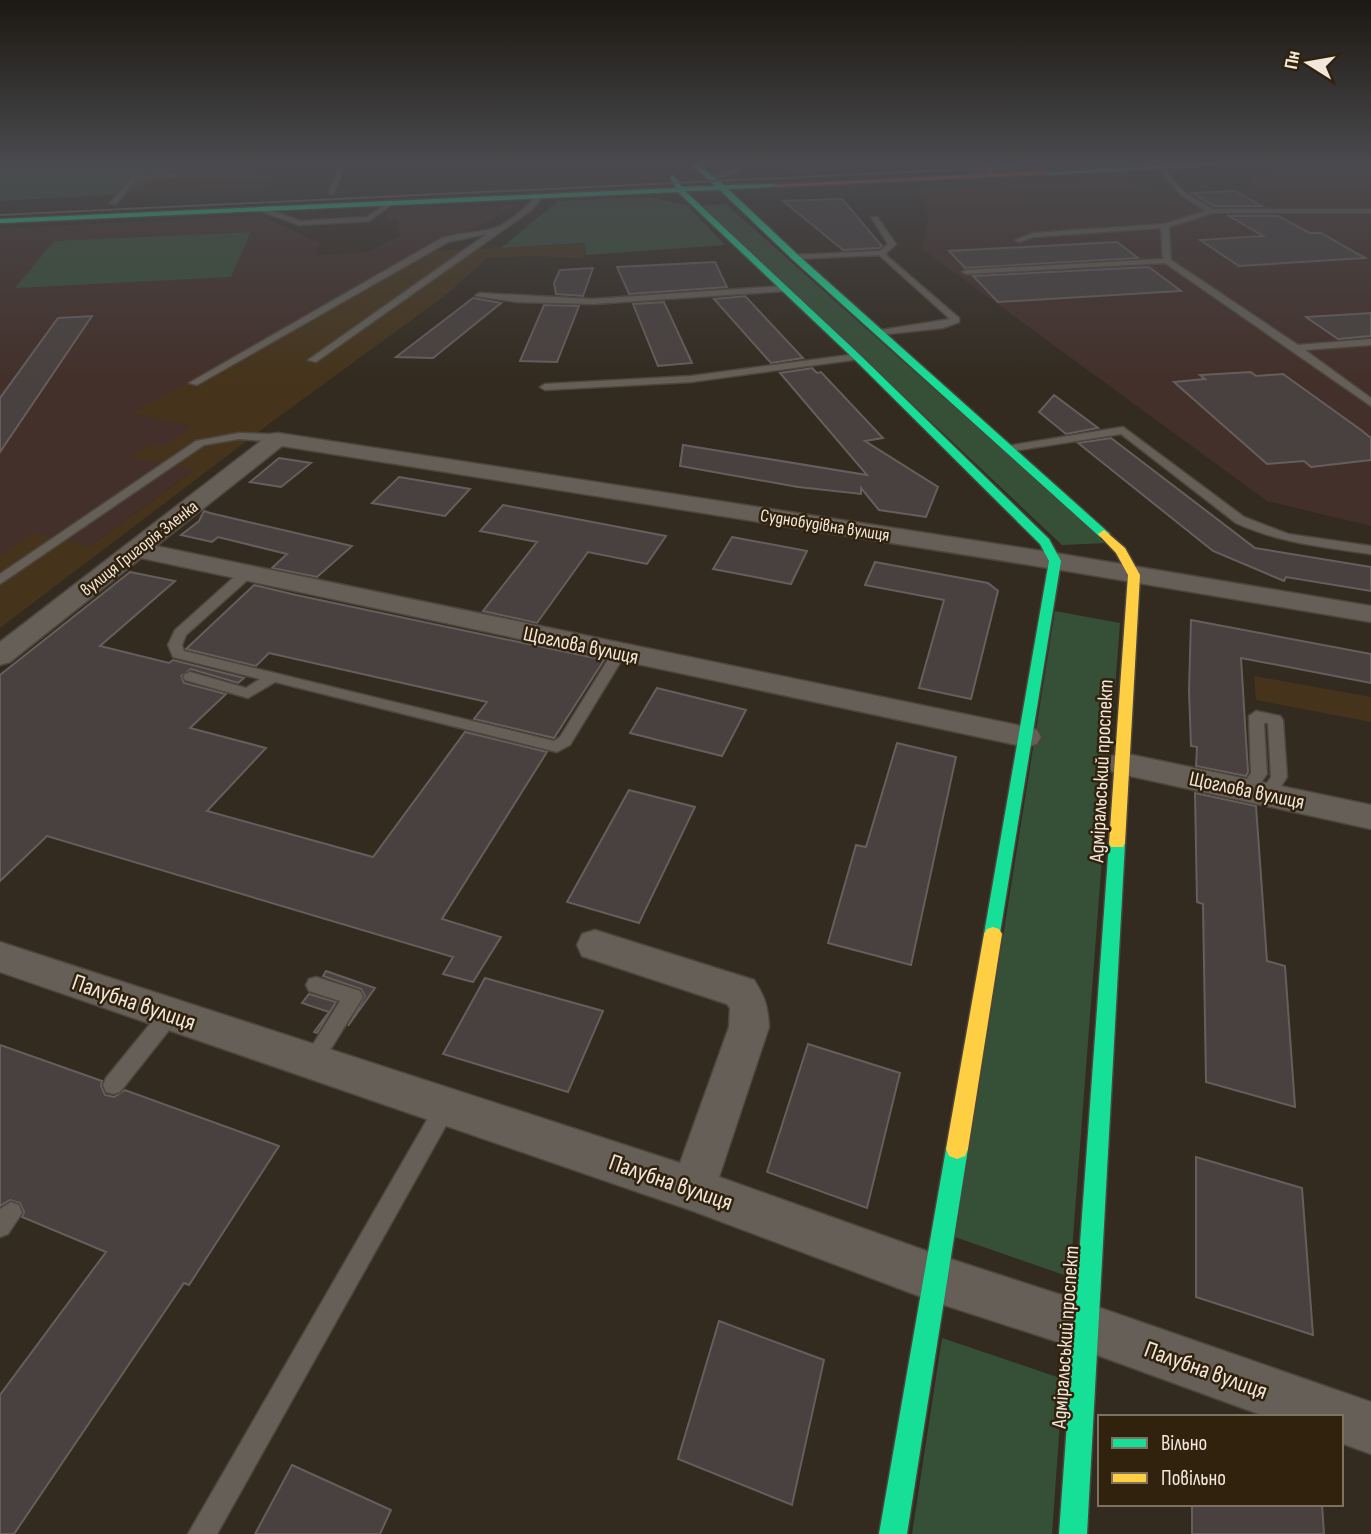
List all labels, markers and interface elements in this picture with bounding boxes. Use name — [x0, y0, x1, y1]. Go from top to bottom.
north arrow — [1273, 28, 1343, 98]
text: Пн — [1280, 49, 1306, 71]
street label: вулиця Григорія Зленка — [76, 496, 202, 601]
street label: Суднобудівна вулиця — [759, 505, 891, 546]
street label: Щоглова вулиця — [521, 621, 641, 670]
street label: Адміральський проспект — [1084, 679, 1119, 864]
street label: Щоглова вулиця — [1187, 766, 1307, 815]
street label: Палубна вулиця — [68, 968, 199, 1037]
street label: Палубна вулиця — [605, 1148, 736, 1217]
street label: Адміральський проспект — [1047, 1245, 1084, 1430]
street label: Палубна вулиця — [1140, 1335, 1271, 1406]
legend — [1098, 1415, 1343, 1506]
text: Вільно — [1161, 1431, 1207, 1456]
text: Повільно — [1161, 1466, 1226, 1491]

